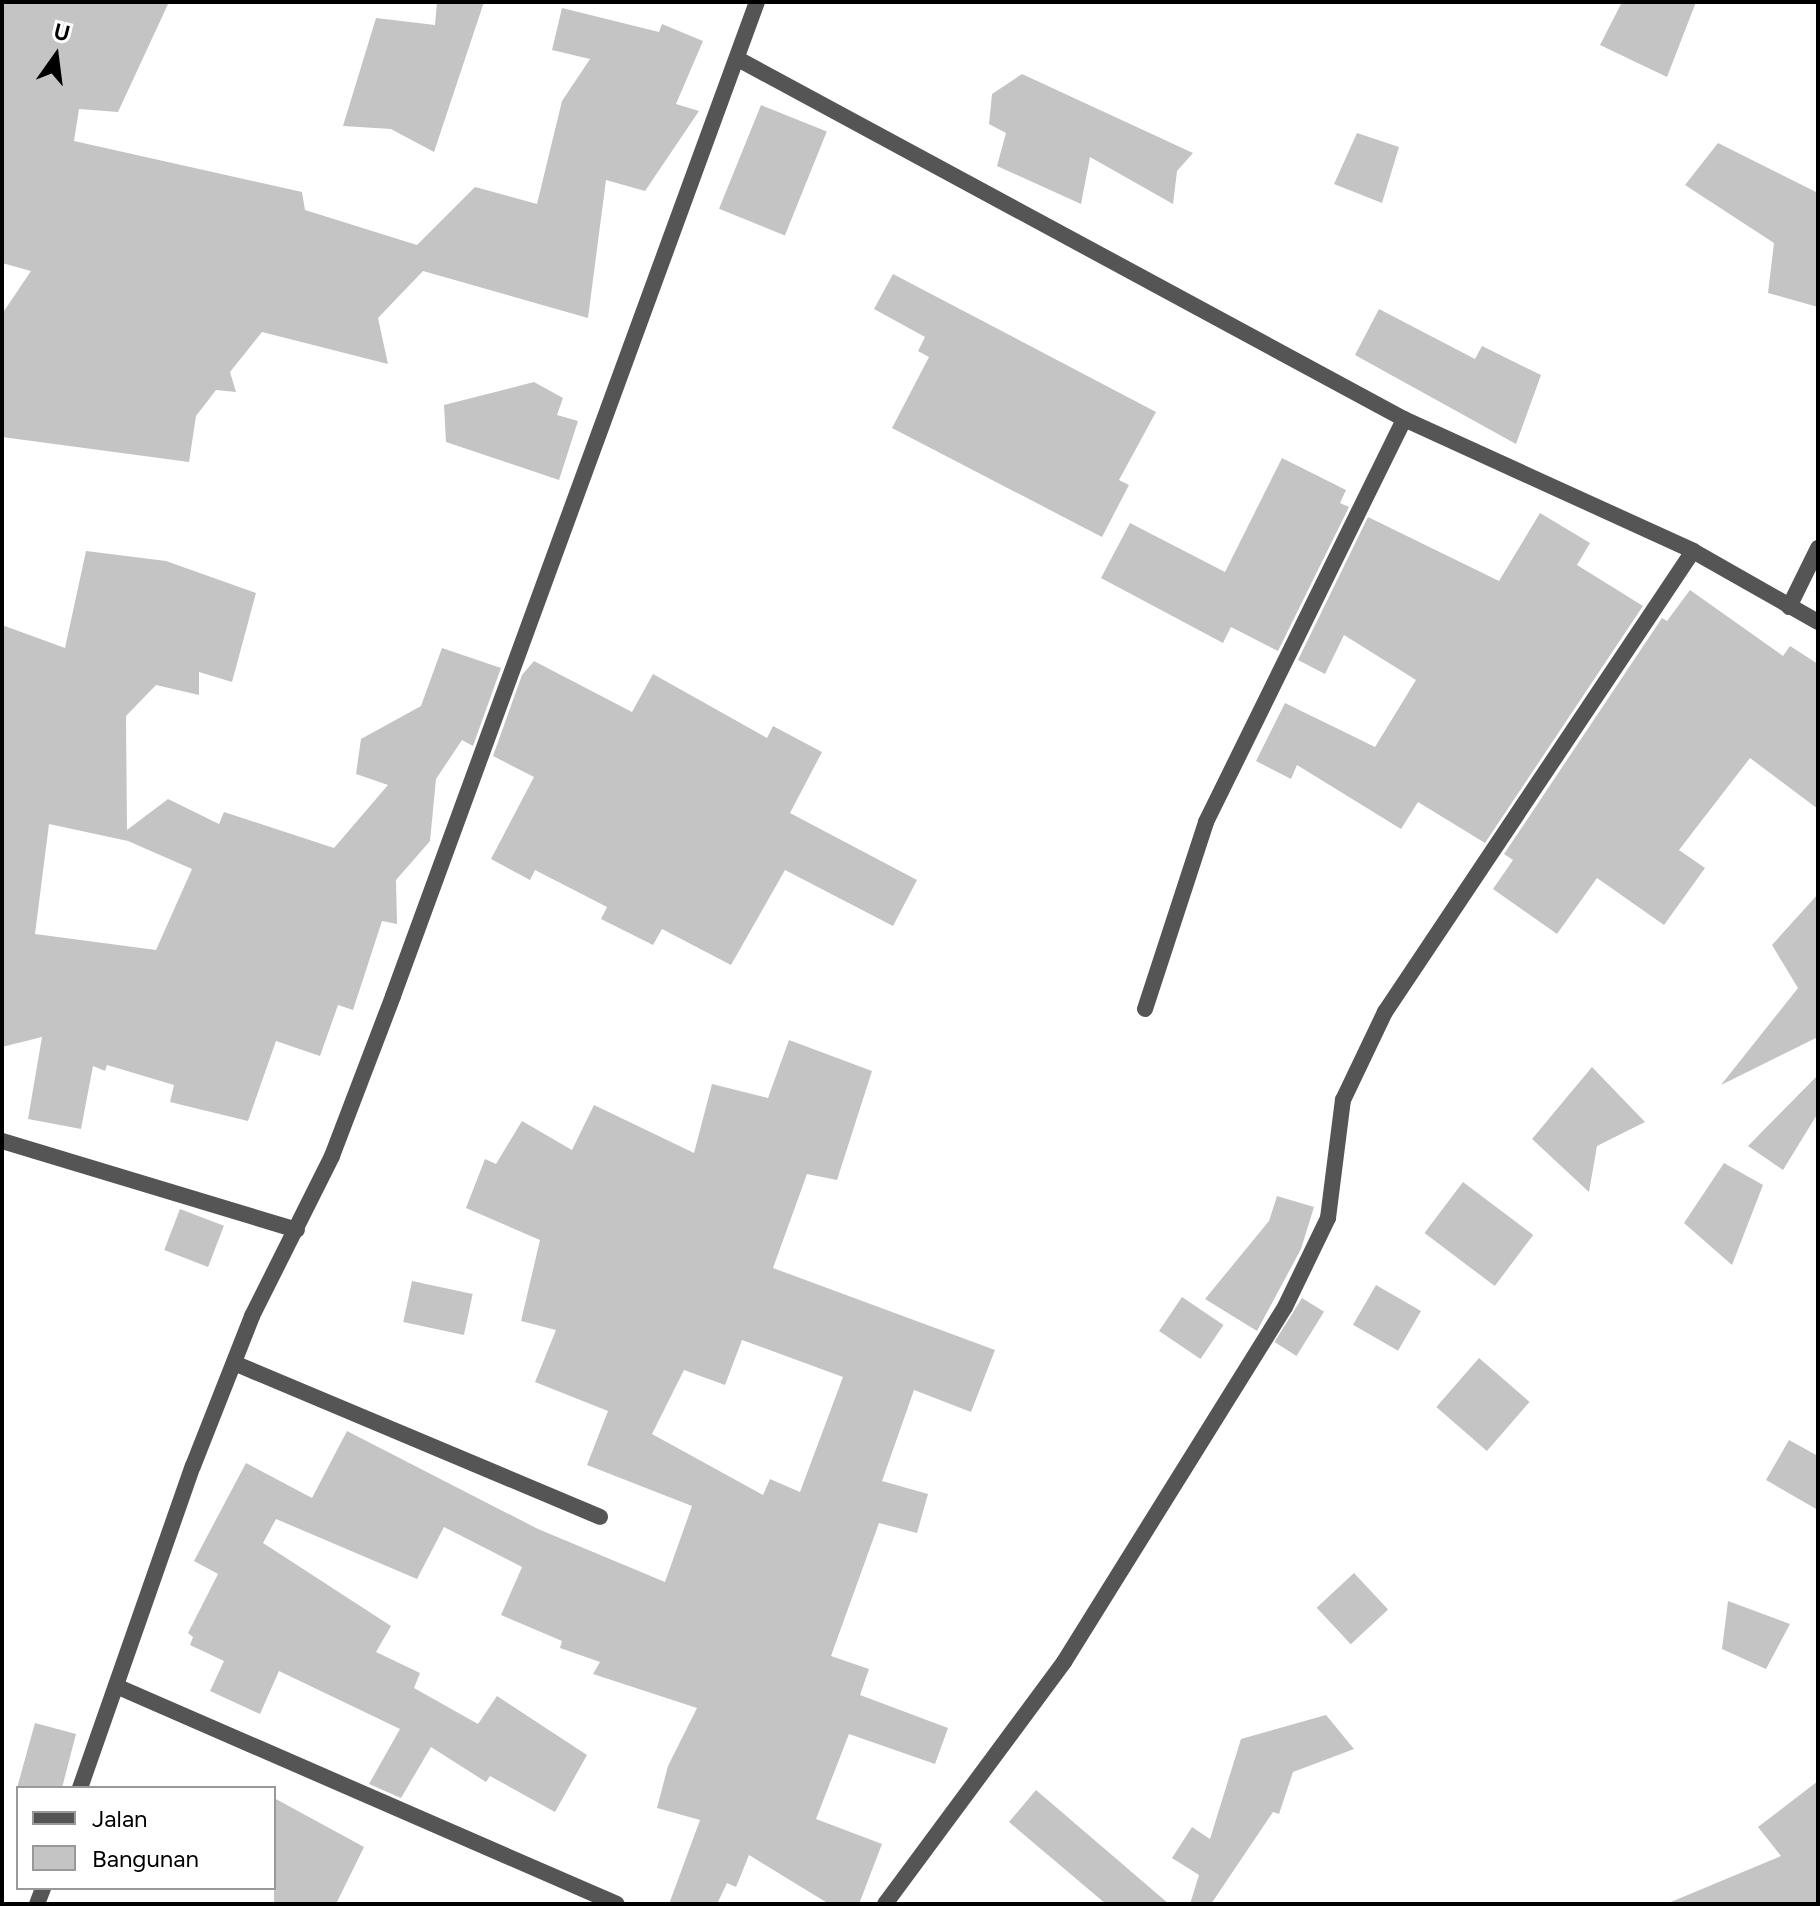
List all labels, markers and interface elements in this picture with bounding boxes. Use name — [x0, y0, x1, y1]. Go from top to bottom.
north arrow — [16, 16, 96, 96]
text: U — [51, 17, 73, 47]
legend — [16, 1786, 276, 1890]
text: Jalan — [92, 1804, 148, 1833]
text: Bangunan — [92, 1844, 199, 1873]

